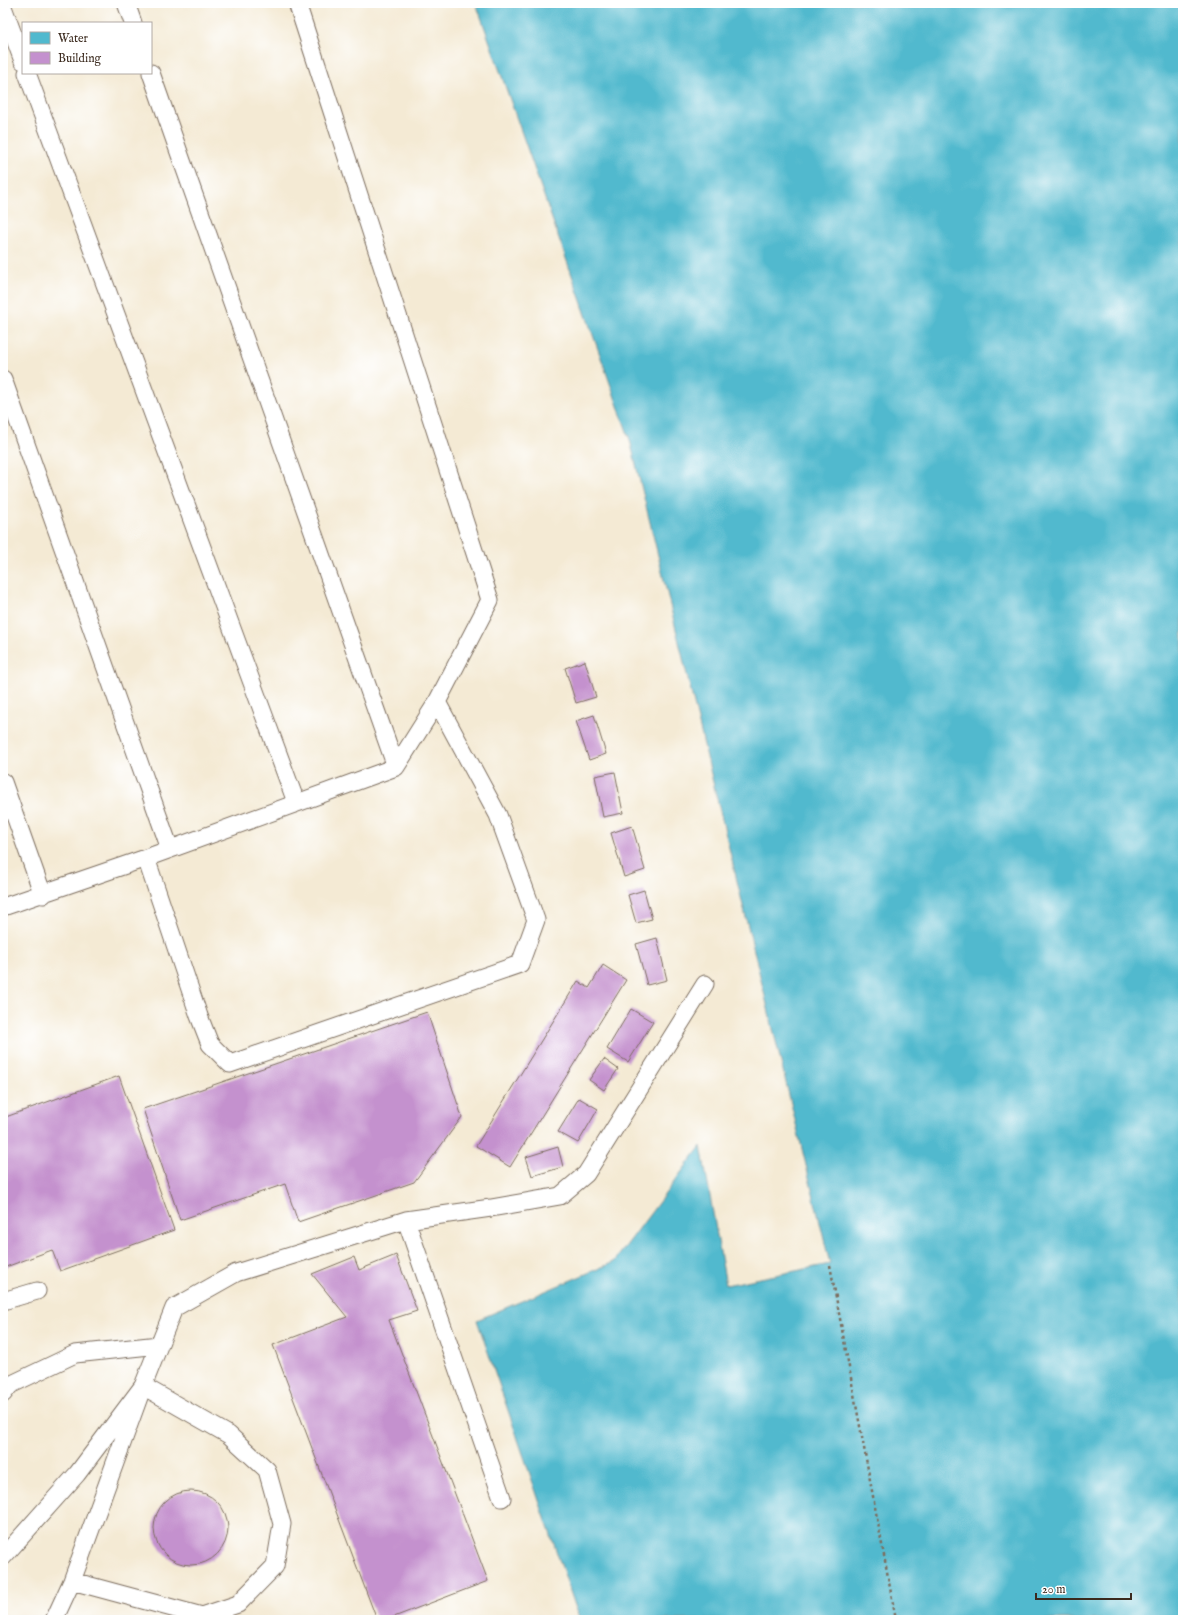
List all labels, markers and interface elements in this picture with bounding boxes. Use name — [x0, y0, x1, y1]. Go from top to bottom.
legend — [22, 22, 152, 74]
text: Water — [58, 31, 89, 46]
text: Building — [58, 51, 102, 66]
scale bar — [1036, 1575, 1131, 1601]
text: 20 m — [1042, 1582, 1065, 1597]

